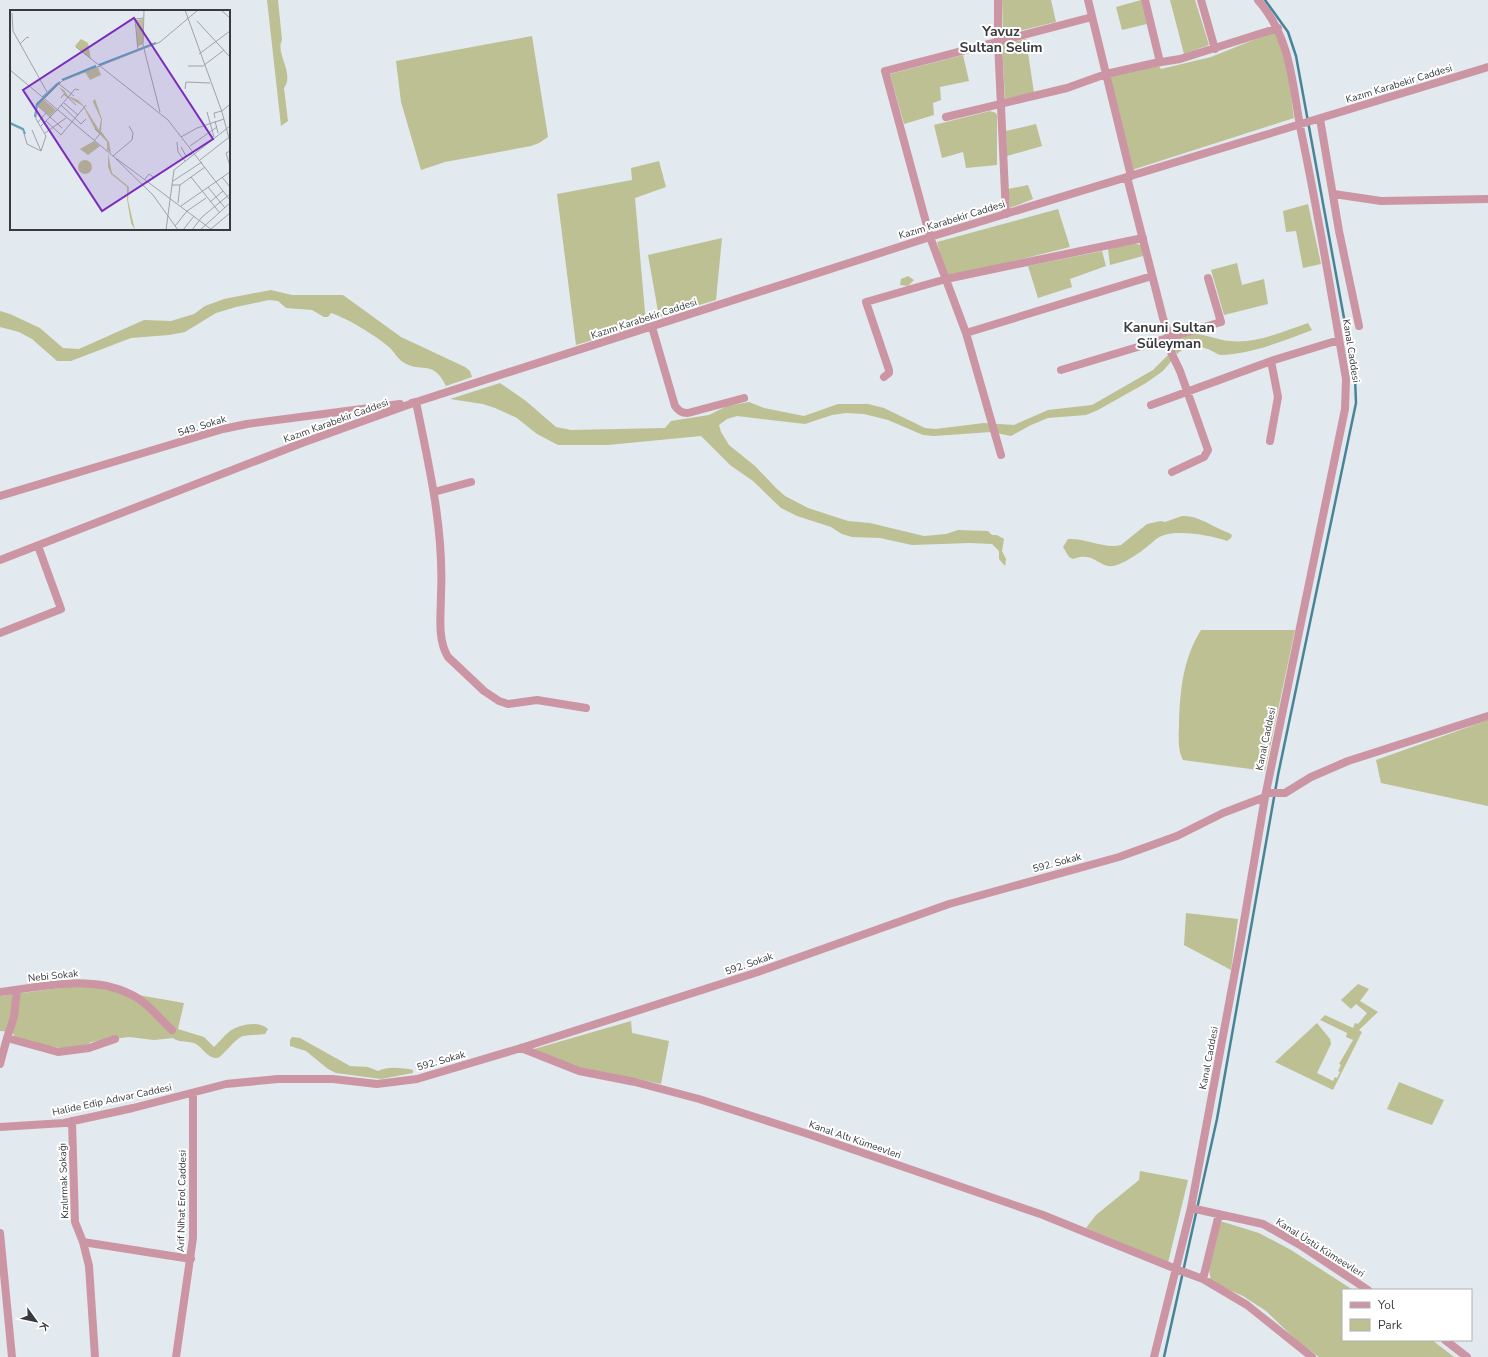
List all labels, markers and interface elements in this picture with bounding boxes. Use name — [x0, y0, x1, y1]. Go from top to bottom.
inset map — [10, 10, 230, 230]
district label: Yavuz Sultan Selim — [960, 22, 1042, 57]
street label: Kazım Karabekir Caddesi — [1344, 61, 1454, 107]
street label: Kazım Karabekir Caddesi — [897, 197, 1007, 243]
street label: Kazım Karabekir Caddesi — [589, 295, 699, 343]
district label: Kanuni Sultan Süleyman — [1123, 318, 1215, 353]
street label: Kanal Caddesi — [1339, 318, 1363, 384]
street label: Kazım Karabekir Caddesi — [282, 396, 390, 446]
street label: 549. Sokak — [176, 412, 229, 440]
street label: Kanal Caddesi — [1252, 706, 1280, 772]
street label: 592. Sokak — [1031, 850, 1084, 876]
street label: 592. Sokak — [723, 949, 776, 979]
street label: Nebi Sokak — [27, 966, 80, 986]
street label: Kanal Caddesi — [1196, 1025, 1222, 1091]
street label: 592. Sokak — [415, 1047, 468, 1075]
street label: Halide Edip Adıvar Caddesi — [51, 1080, 173, 1120]
street label: Kanal Altı Kümeevleri — [807, 1118, 903, 1162]
street label: Kızılırmak Sokağı — [56, 1143, 72, 1219]
street label: Arif Nihat Erol Caddesi — [174, 1150, 190, 1252]
street label: Kanal Üstü Kümeevleri — [1273, 1215, 1367, 1281]
legend — [1342, 1289, 1472, 1341]
text: Yol — [1377, 1297, 1395, 1313]
north arrow — [16, 1301, 56, 1341]
text: Park — [1378, 1317, 1403, 1333]
text: K — [35, 1319, 52, 1334]

